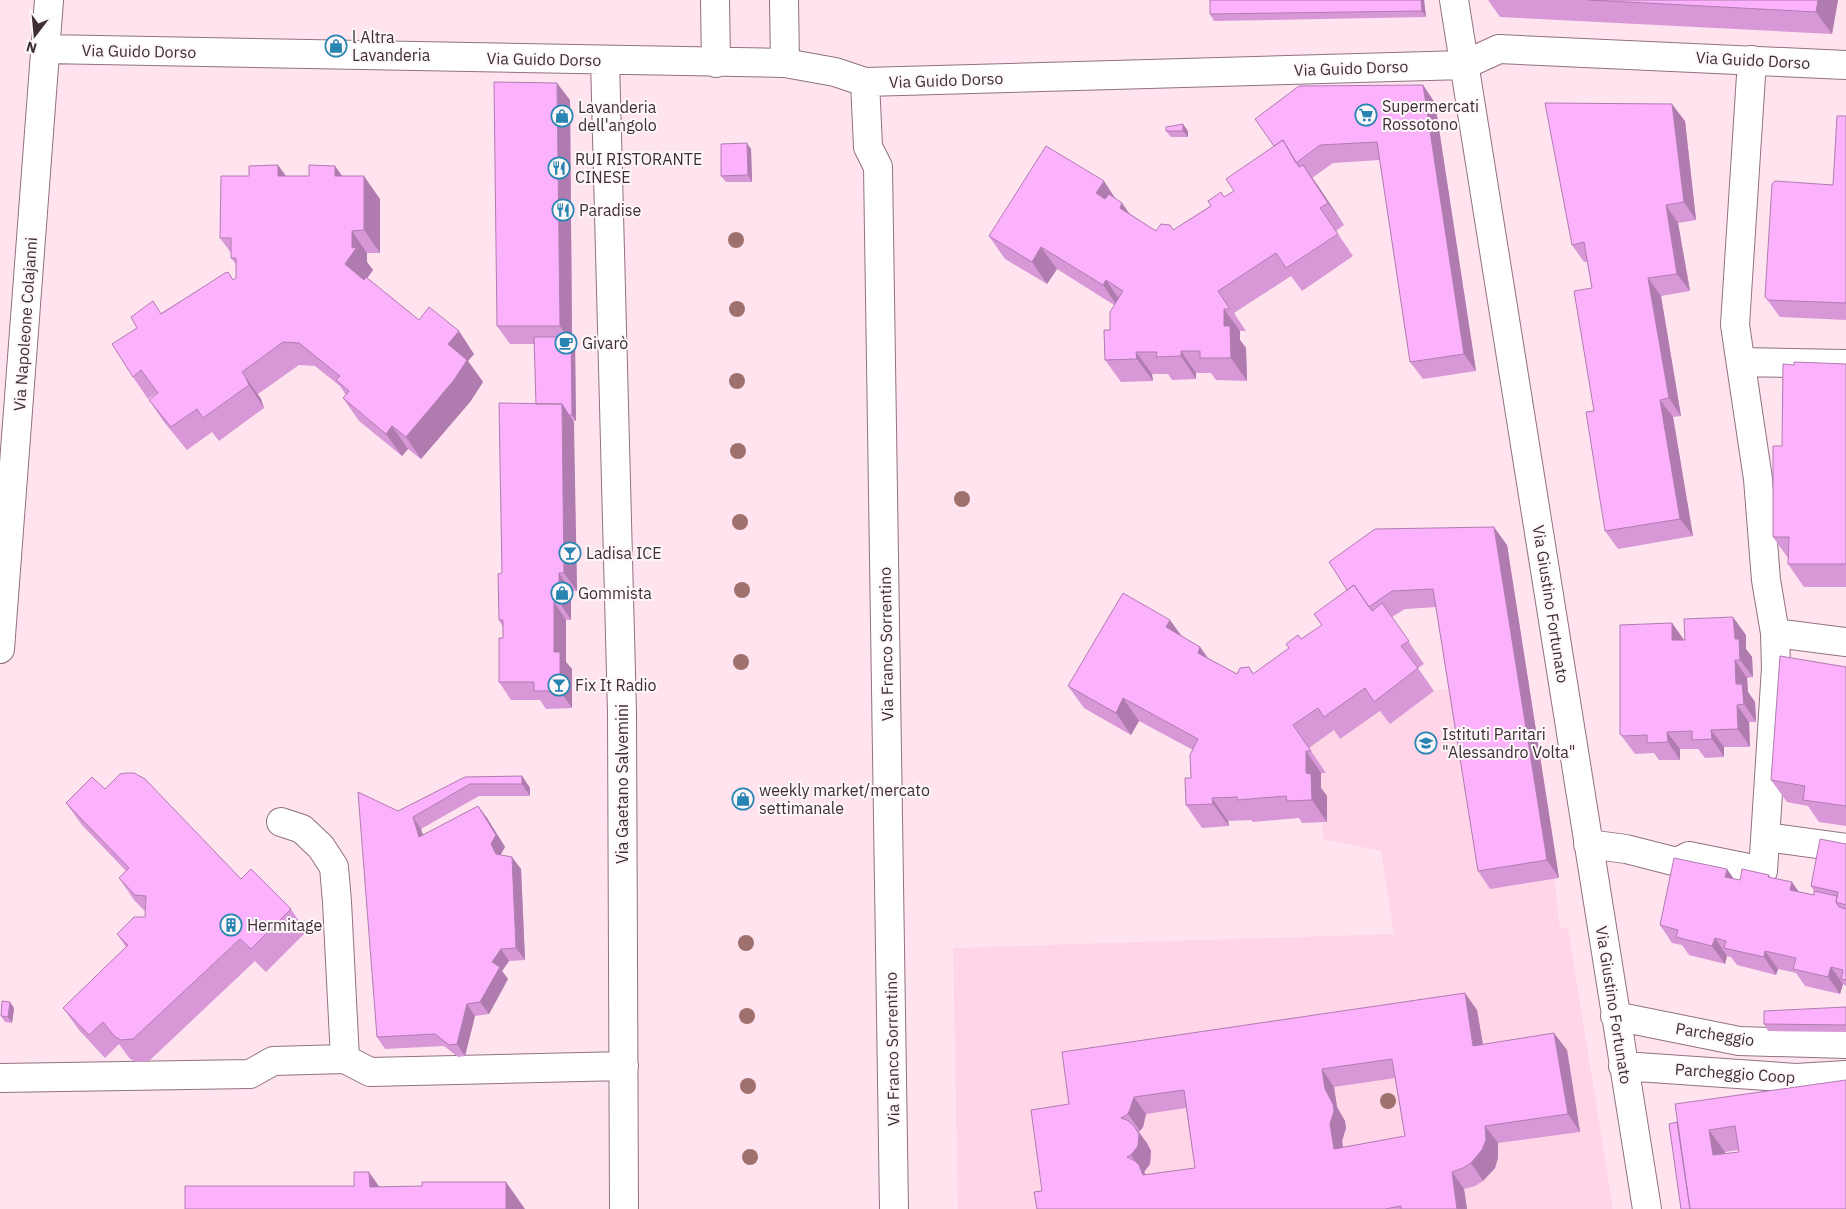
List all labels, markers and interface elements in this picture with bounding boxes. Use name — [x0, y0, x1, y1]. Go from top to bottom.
north arrow — [10, 10, 60, 60]
place label: l Altra Lavanderia — [352, 27, 431, 65]
shop icon: l Altra Lavanderia — [324, 34, 348, 58]
text: N — [24, 37, 39, 58]
street label: Via Guido Dorso — [82, 40, 197, 62]
street label: Via Guido Dorso — [1695, 47, 1811, 73]
street label: Via Guido Dorso — [487, 48, 602, 70]
street label: Via Guido Dorso — [1293, 56, 1409, 80]
street label: Via Guido Dorso — [888, 68, 1004, 92]
place label: Supermercati Rossotono — [1382, 96, 1479, 134]
place label: Lavanderia dell'angolo — [578, 97, 657, 135]
supermarket icon: Supermercati Rossotono — [1354, 103, 1378, 127]
shop icon: Lavanderia dell'angolo — [550, 104, 574, 128]
place label: RUI RISTORANTE CINESE — [575, 149, 702, 187]
restaurant icon: RUI RISTORANTE CINESE — [547, 156, 571, 180]
restaurant icon: Paradise — [551, 198, 575, 222]
place label: Paradise — [579, 200, 642, 220]
street label: Via Napoleone Colajanni — [9, 236, 41, 412]
cafe icon: Givarò — [554, 331, 578, 355]
place label: Givarò — [582, 333, 628, 353]
street label: Via Giustino Fortunato — [1529, 524, 1573, 684]
bar icon: Ladisa ICE — [558, 541, 582, 565]
place label: Ladisa ICE — [586, 543, 662, 563]
street label: Via Franco Sorrentino — [875, 567, 897, 721]
shop icon: Gommista — [550, 581, 574, 605]
place label: Gommista — [578, 583, 652, 603]
bar icon: Fix It Radio — [547, 673, 571, 697]
place label: Fix It Radio — [575, 675, 657, 695]
street label: Via Gaetano Salvemini — [612, 704, 632, 864]
place label: Istituti Paritari "Alessandro Volta" — [1442, 724, 1575, 762]
school or university icon: Istituti Paritari "Alessandro Volta" — [1414, 731, 1438, 755]
place label: weekly market/mercato settimanale — [759, 780, 930, 818]
shop icon: weekly market/mercato settimanale — [731, 787, 755, 811]
building icon: Hermitage — [219, 913, 243, 937]
place label: Hermitage — [247, 915, 322, 935]
street label: Via Giustino Fortunato — [1592, 925, 1636, 1085]
street label: Via Franco Sorrentino — [881, 972, 903, 1126]
street label: Parcheggio — [1674, 1018, 1756, 1050]
street label: Parcheggio Coop — [1674, 1059, 1796, 1087]

